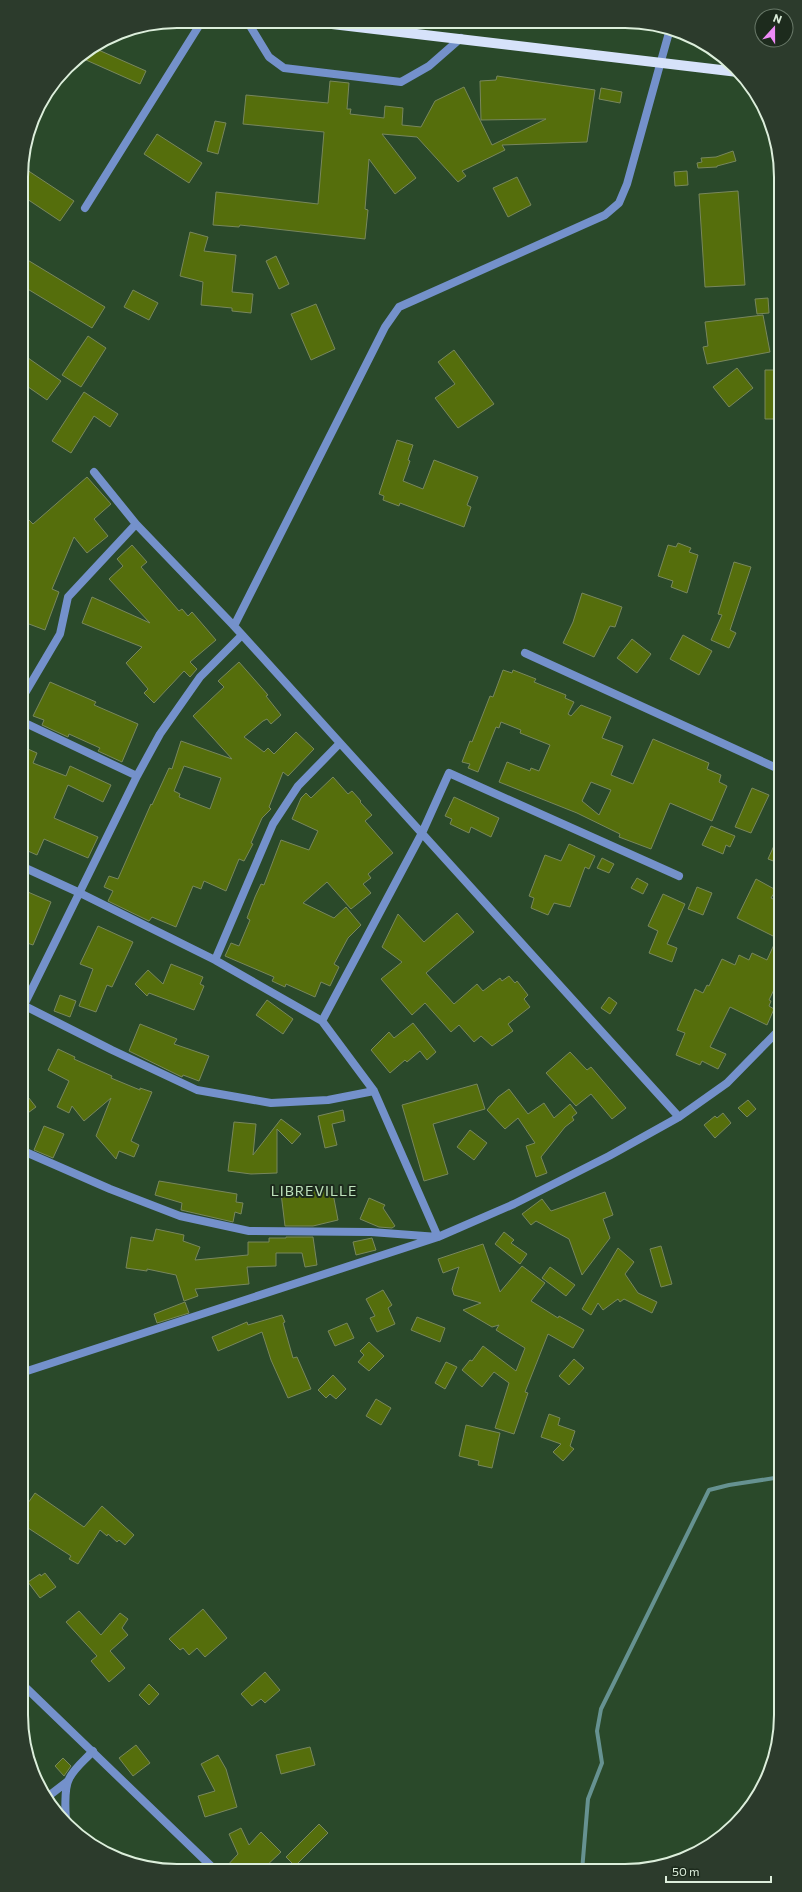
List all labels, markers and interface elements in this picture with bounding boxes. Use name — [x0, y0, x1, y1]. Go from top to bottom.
north arrow — [754, 8, 794, 48]
text: N — [772, 11, 784, 26]
district label: LIBREVILLE — [271, 1182, 357, 1199]
scale bar — [666, 1858, 771, 1884]
text: 50 m — [672, 1864, 700, 1878]

